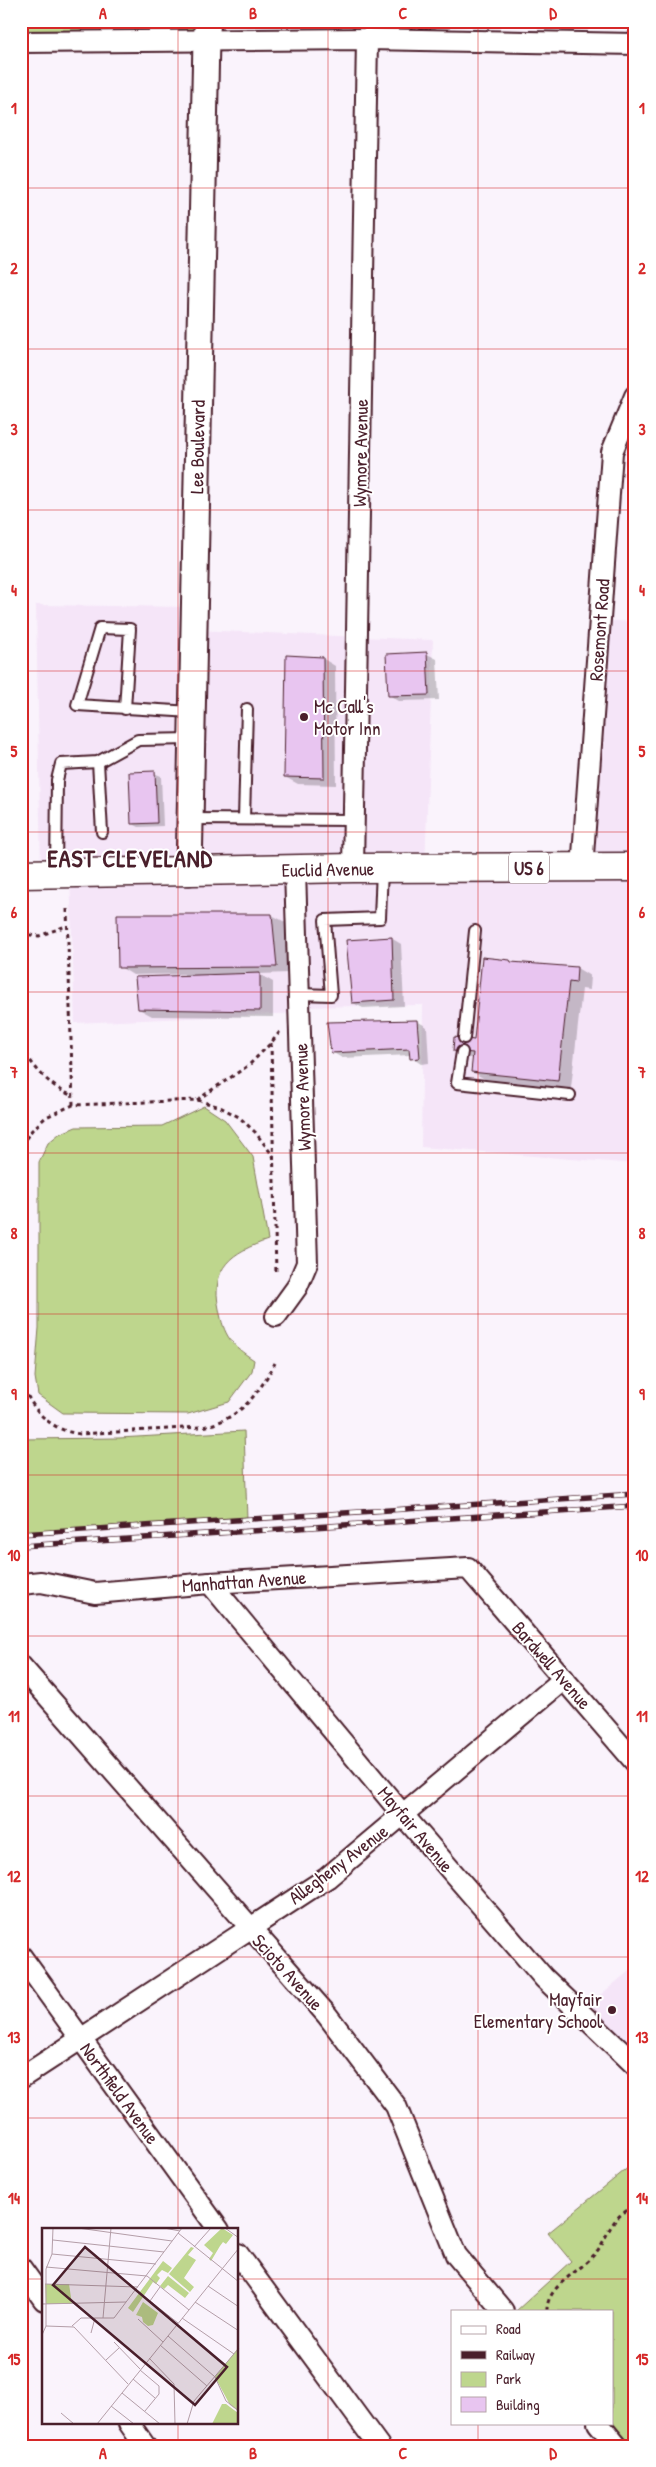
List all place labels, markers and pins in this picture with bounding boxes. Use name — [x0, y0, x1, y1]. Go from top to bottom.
place label: Mc Call's Motor Inn — [314, 693, 380, 741]
marker: Mc Call's Motor Inn — [298, 711, 310, 723]
place label: Mayfair Elementary School — [474, 1986, 603, 2034]
marker: Mayfair Elementary School — [606, 2004, 618, 2016]

